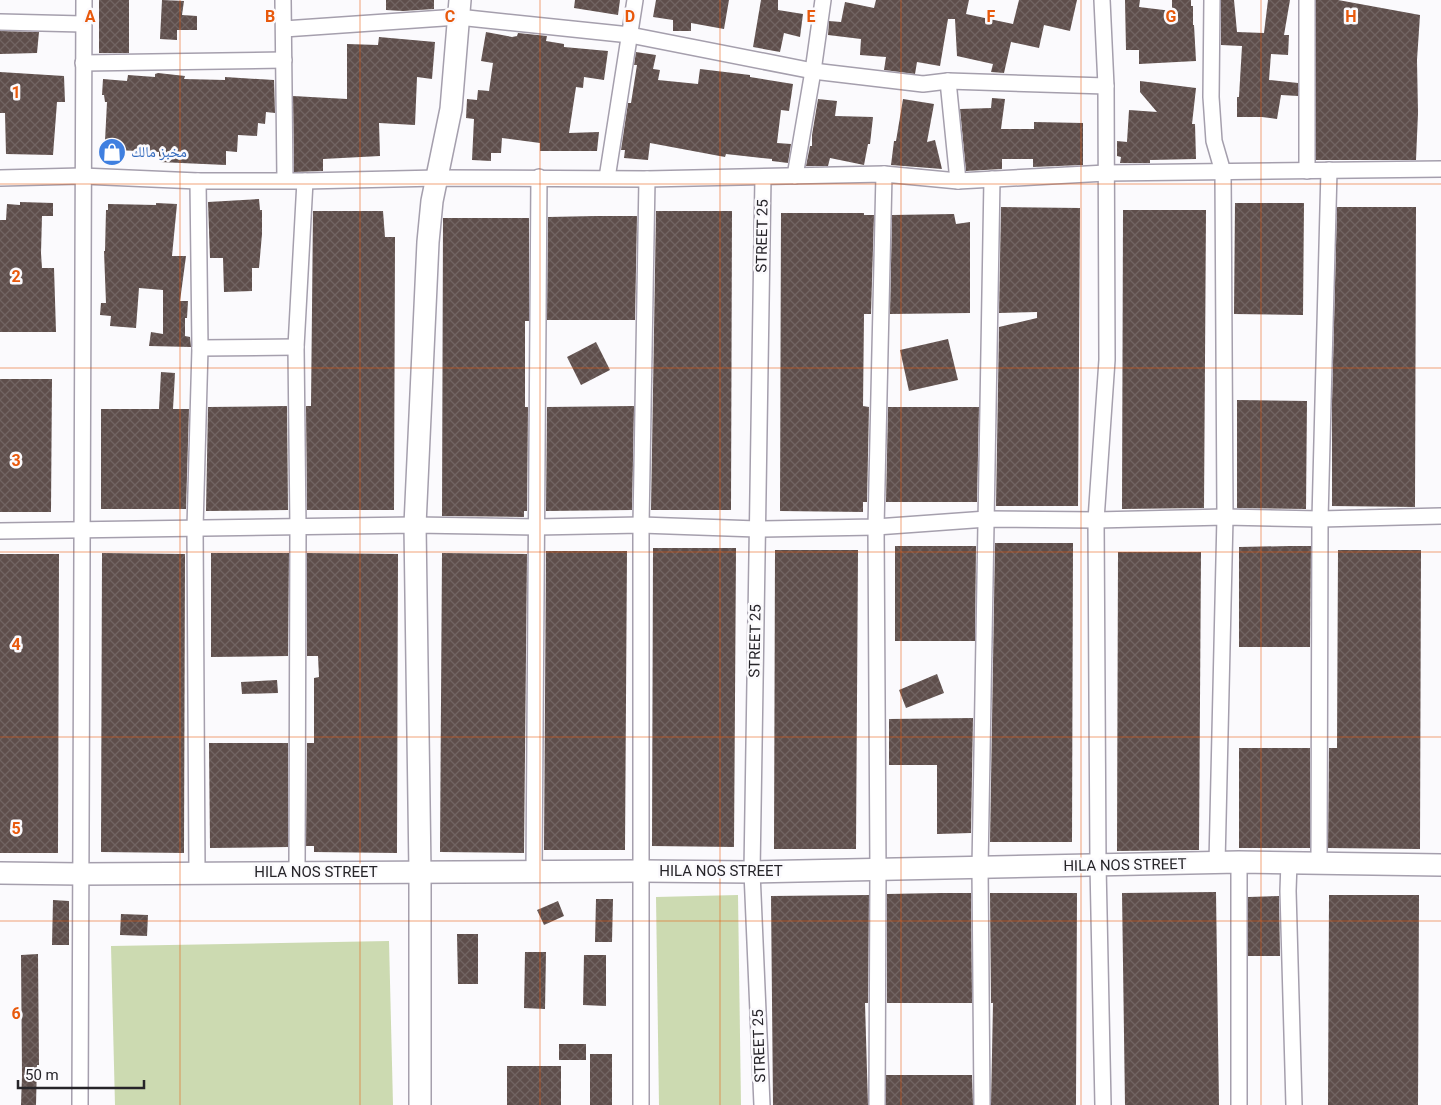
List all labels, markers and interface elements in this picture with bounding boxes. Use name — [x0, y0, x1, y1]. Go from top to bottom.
text: A — [85, 7, 96, 26]
text: B — [265, 7, 275, 26]
text: C — [445, 7, 455, 26]
text: D — [625, 7, 635, 26]
text: E — [807, 7, 816, 26]
text: F — [987, 7, 996, 26]
text: G — [1166, 7, 1177, 26]
text: H — [1345, 7, 1357, 26]
text: 1 — [11, 83, 21, 102]
shop icon: مخبز مالك — [97, 137, 127, 167]
place label: مخبز مالك — [131, 143, 187, 161]
street label: STREET 25 — [752, 199, 772, 273]
text: 2 — [11, 267, 21, 286]
text: 3 — [11, 451, 21, 470]
street label: STREET 25 — [745, 604, 765, 678]
text: 4 — [11, 635, 21, 654]
text: 5 — [11, 819, 21, 838]
street label: HILA NOS STREET — [1063, 855, 1187, 875]
street label: HILA NOS STREET — [659, 862, 783, 880]
street label: HILA NOS STREET — [254, 863, 378, 881]
text: 6 — [11, 1004, 21, 1023]
street label: STREET 25 — [749, 1009, 769, 1083]
scale bar — [18, 1058, 144, 1090]
text: 50 m — [25, 1066, 59, 1084]

